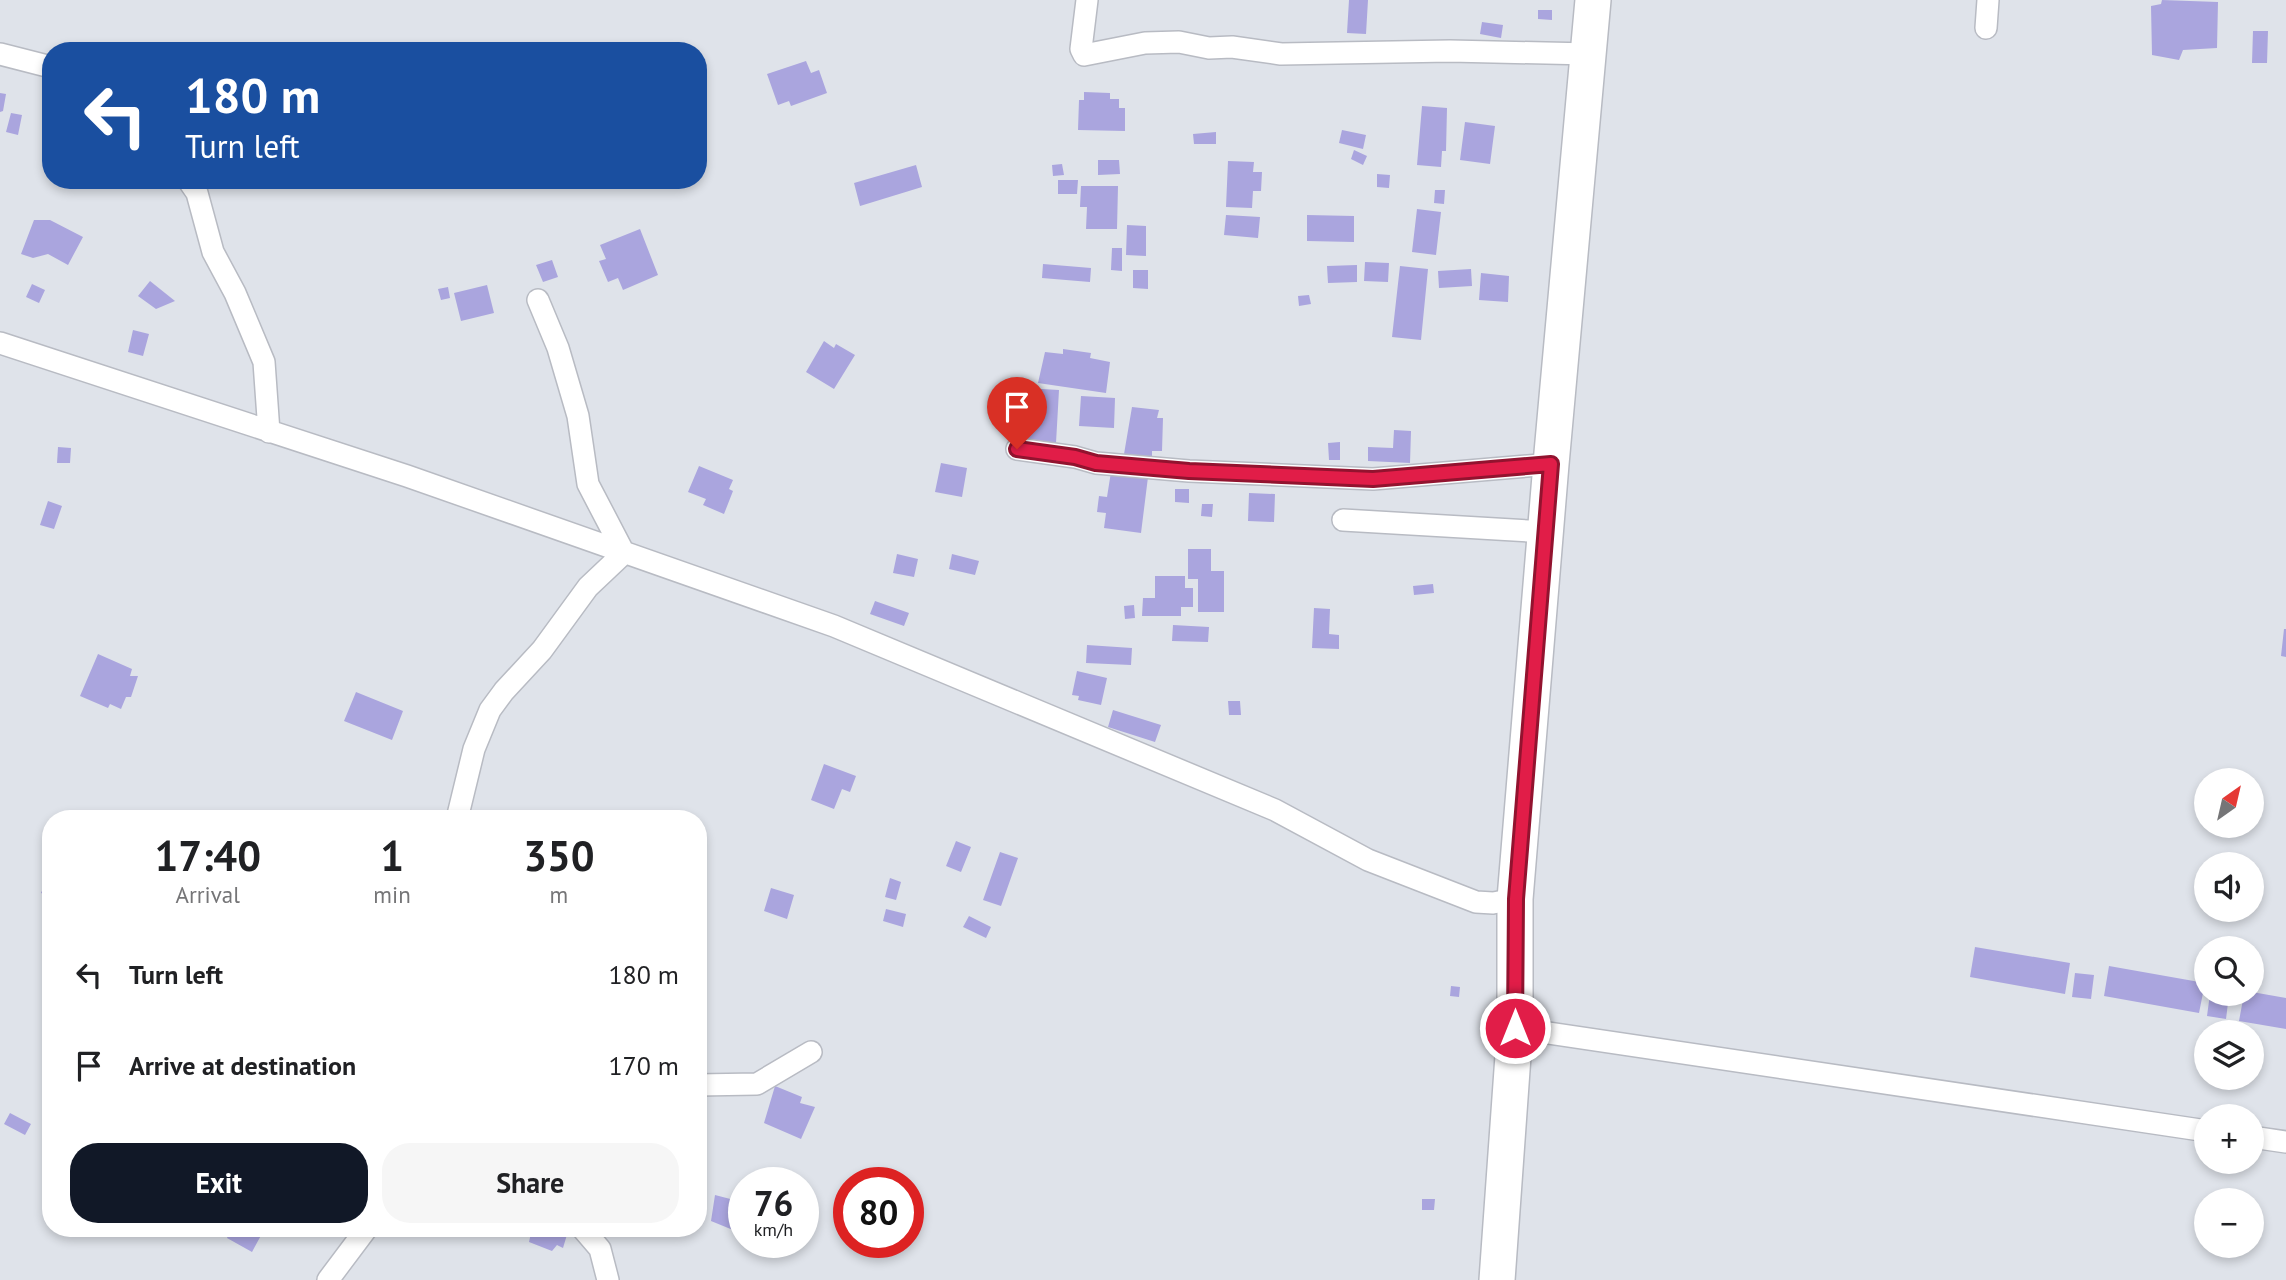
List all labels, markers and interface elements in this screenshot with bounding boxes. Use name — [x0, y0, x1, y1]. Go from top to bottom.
text: 180 m — [185, 63, 320, 127]
icon: left — [70, 70, 161, 161]
text: Turn left — [185, 125, 300, 167]
pin — [987, 377, 1047, 449]
icon: arrive — [998, 388, 1036, 426]
north arrow — [2194, 768, 2264, 838]
map controls — [2194, 768, 2264, 1258]
text: 17:40 — [154, 828, 261, 883]
text: 1 — [380, 828, 404, 883]
text: 350 — [523, 828, 595, 883]
button: sound — [2194, 852, 2264, 922]
text: Arrival — [175, 880, 240, 909]
text: min — [373, 880, 411, 909]
text: m — [550, 880, 568, 909]
button: search — [2194, 936, 2264, 1006]
icon: left — [70, 956, 108, 994]
text: Turn left — [129, 958, 223, 991]
text: 180 m — [608, 958, 679, 991]
position arrow — [1478, 991, 1552, 1065]
button: layers — [2194, 1020, 2264, 1090]
icon: arrive — [70, 1047, 108, 1085]
text: Arrive at destination — [129, 1049, 356, 1082]
text: 170 m — [608, 1049, 679, 1082]
button: + — [2194, 1104, 2264, 1174]
button: Exit — [70, 1143, 368, 1223]
button: Share — [382, 1143, 679, 1223]
speed limit sign: 80 — [833, 1167, 924, 1258]
text: 76 — [754, 1180, 793, 1226]
button: − — [2194, 1188, 2264, 1258]
text: km/h — [754, 1218, 793, 1241]

